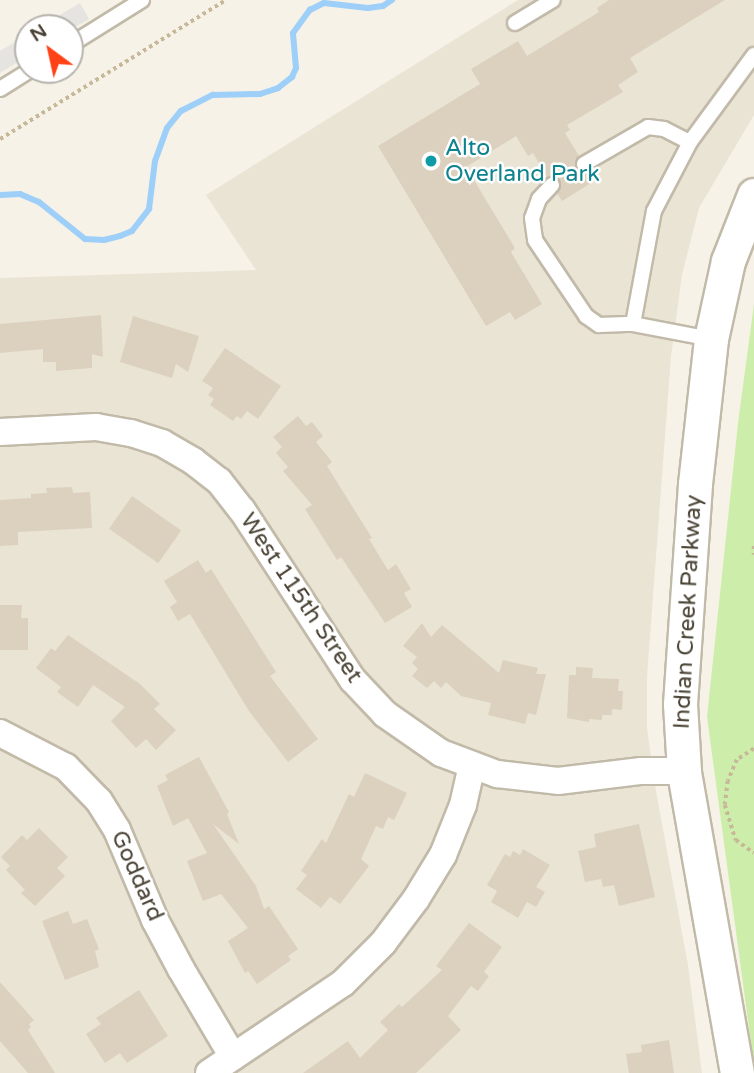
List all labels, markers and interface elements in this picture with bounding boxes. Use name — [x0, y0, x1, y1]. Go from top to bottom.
north arrow — [14, 14, 84, 84]
text: N — [26, 20, 51, 46]
place label: Alto Overland Park — [445, 134, 600, 188]
marker: Alto Overland Park — [423, 153, 439, 169]
street label: Indian Creek Parkway — [668, 494, 708, 730]
street label: West 115th Street — [234, 508, 368, 688]
street label: Goddard — [105, 826, 169, 926]

